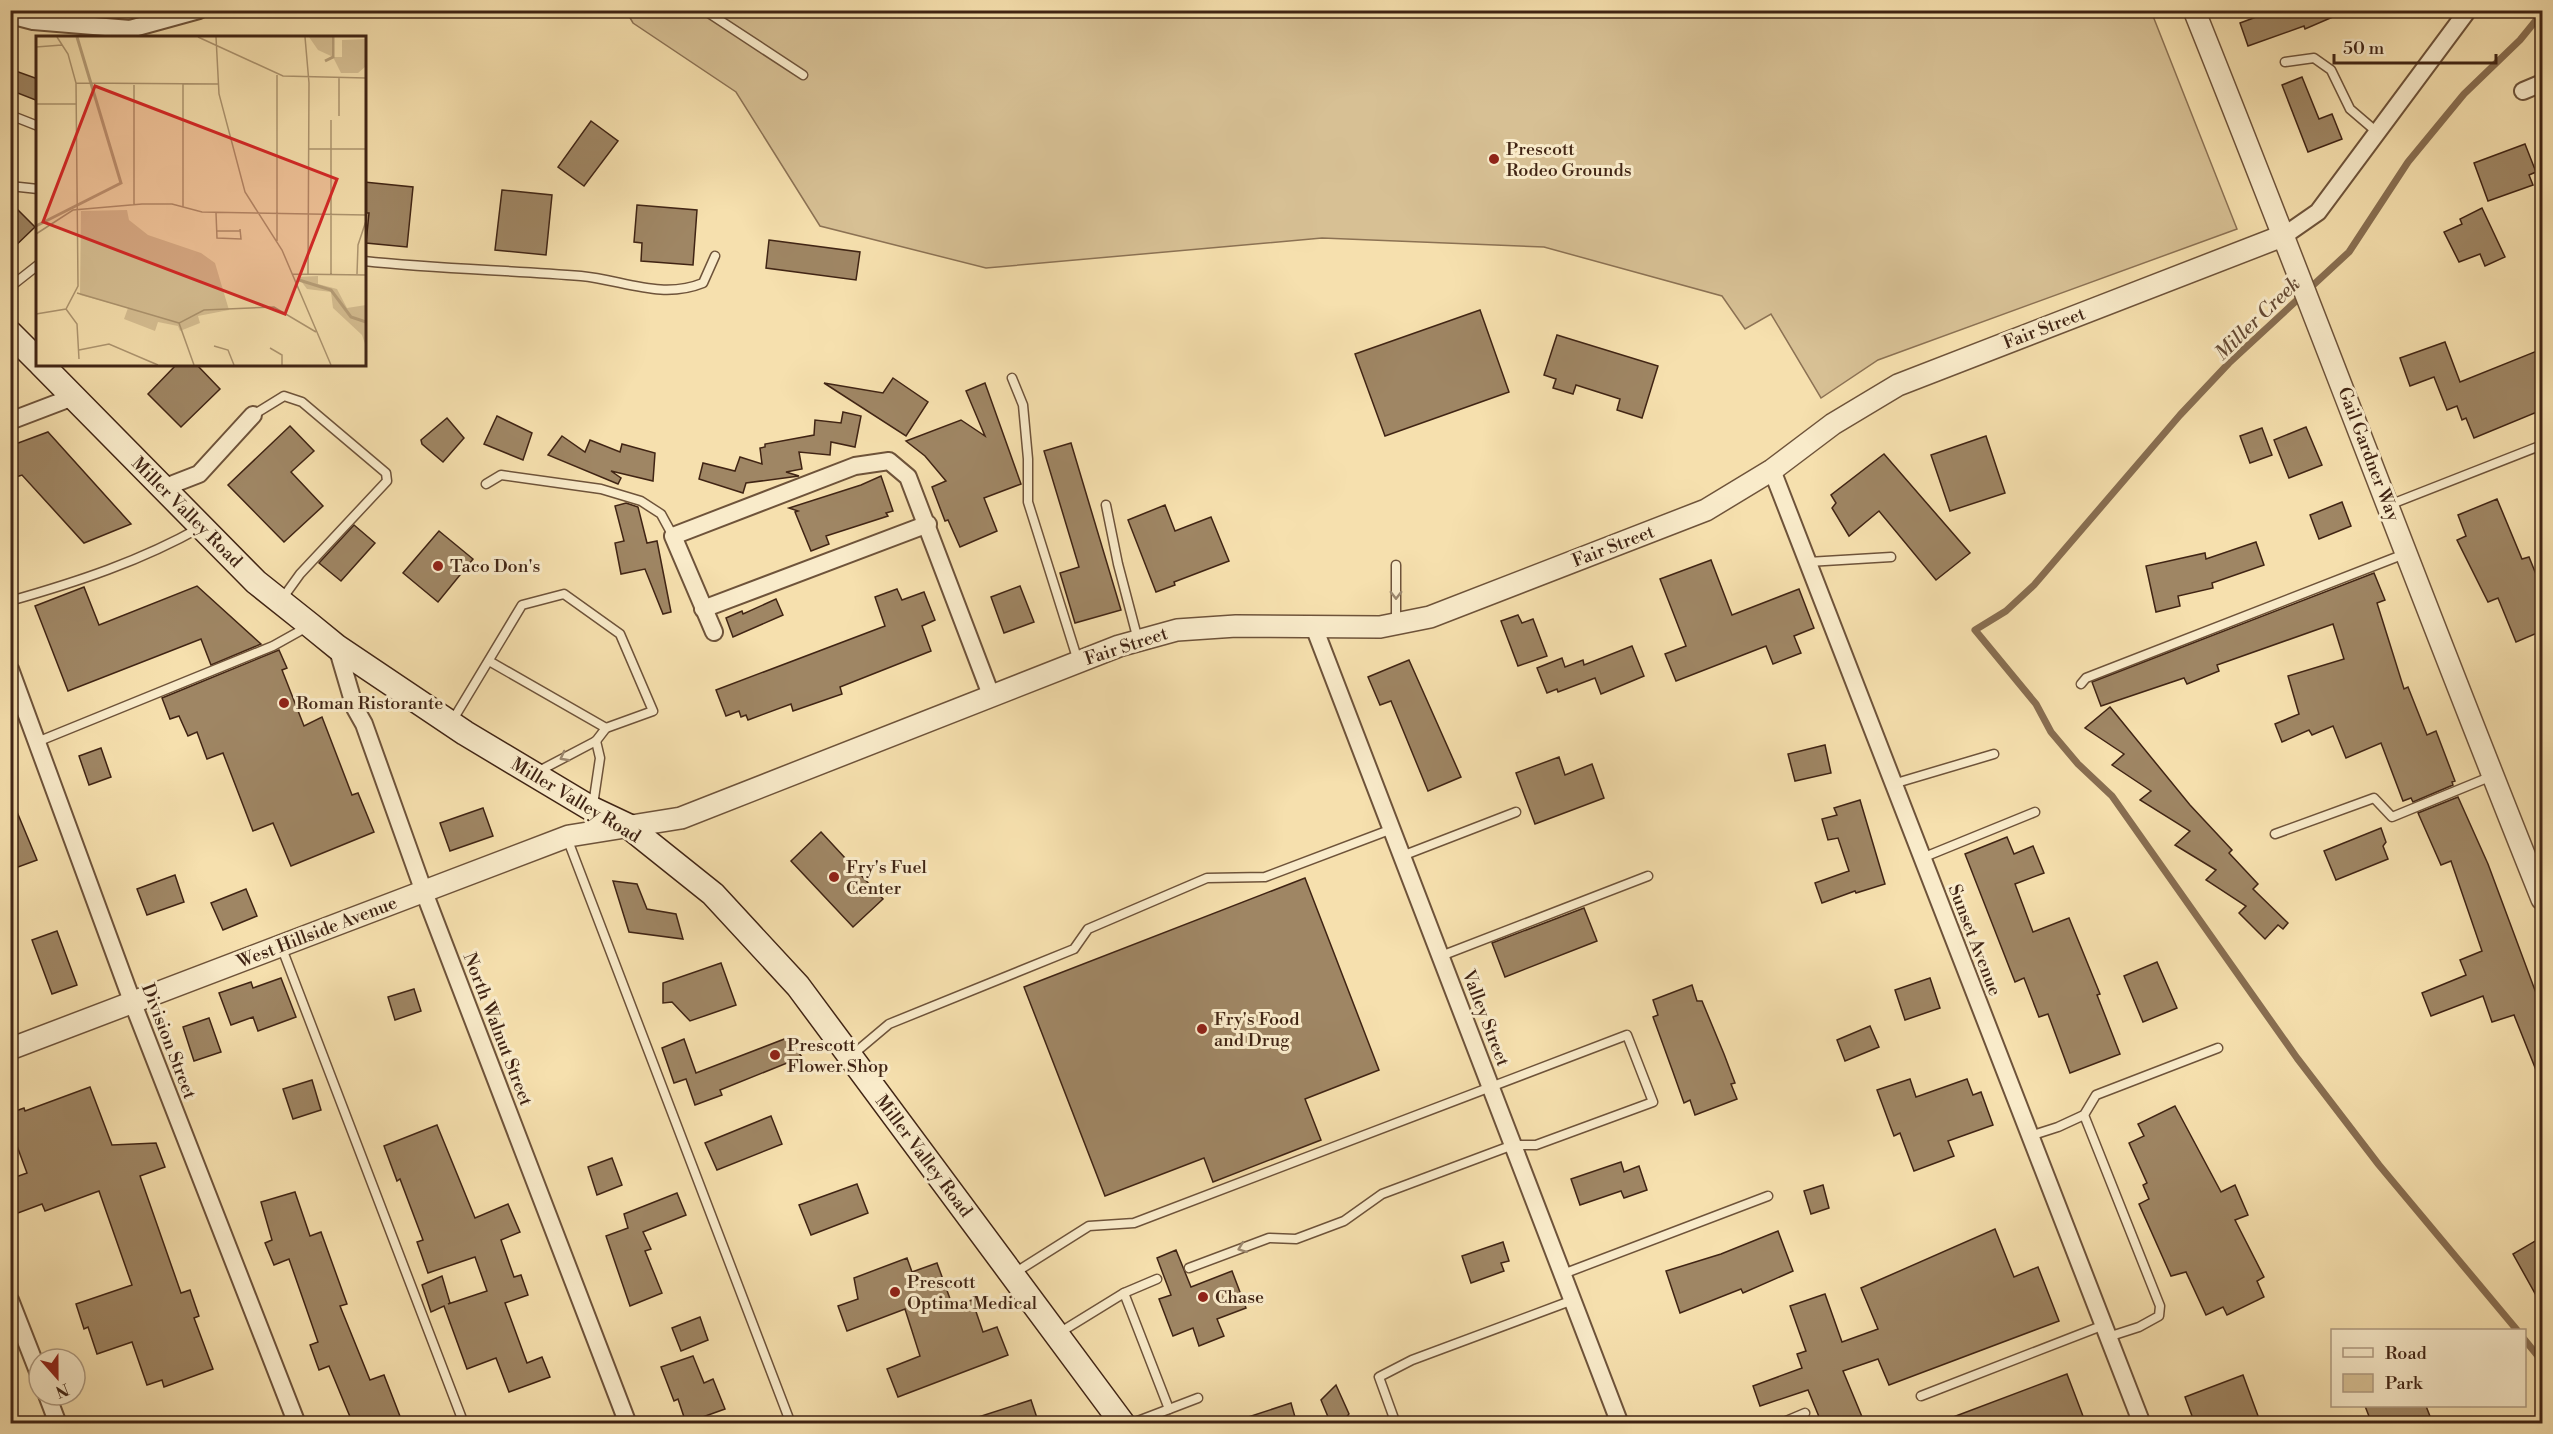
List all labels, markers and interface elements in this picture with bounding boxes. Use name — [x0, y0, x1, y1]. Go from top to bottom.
scale bar — [2334, 27, 2496, 65]
inset map — [36, 36, 366, 366]
text: 50 m — [2343, 37, 2385, 60]
place label: Prescott Rodeo Grounds — [1506, 138, 1632, 182]
marker: Prescott Rodeo Grounds — [1487, 152, 1501, 166]
water label: Miller Creek — [2210, 272, 2306, 366]
street label: Fair Street — [2000, 302, 2089, 355]
street label: Gail Gardner Way — [2332, 384, 2405, 525]
street label: Miller Valley Road — [126, 452, 247, 573]
street label: Fair Street — [1569, 520, 1658, 573]
place label: Taco Don's — [450, 555, 540, 578]
marker: Taco Don's — [431, 559, 445, 573]
one-way arrow — [1390, 590, 1402, 599]
street label: Fair Street — [1082, 622, 1171, 671]
place label: Roman Ristorante — [296, 692, 443, 715]
marker: Roman Ristorante — [277, 696, 291, 710]
one-way arrow — [560, 750, 571, 761]
street label: Miller Valley Road — [507, 753, 646, 849]
place label: Fry's Fuel Center — [846, 856, 927, 900]
marker: Fry's Fuel Center — [827, 870, 841, 884]
street label: Sunset Avenue — [1943, 881, 2006, 999]
street label: West Hillside Avenue — [233, 891, 400, 974]
street label: North Walnut Street — [458, 949, 538, 1110]
street label: Valley Street — [1456, 966, 1515, 1070]
street label: Division Street — [136, 980, 201, 1103]
place label: Fry's Food and Drug — [1214, 1008, 1300, 1052]
marker: Fry's Food and Drug — [1195, 1022, 1209, 1036]
place label: Prescott Flower Shop — [787, 1034, 888, 1078]
marker: Prescott Flower Shop — [768, 1048, 782, 1062]
street label: Miller Valley Road — [870, 1091, 978, 1223]
one-way arrow — [1237, 1241, 1248, 1253]
place label: Prescott Optima Medical — [907, 1271, 1038, 1315]
marker: Prescott Optima Medical — [888, 1285, 902, 1299]
place label: Chase — [1215, 1286, 1264, 1309]
marker: Chase — [1196, 1290, 1210, 1304]
legend — [2331, 1329, 2526, 1407]
text: Road — [2385, 1342, 2428, 1365]
north arrow — [27, 1347, 87, 1407]
text: Park — [2385, 1372, 2424, 1395]
text: N — [52, 1378, 72, 1402]

